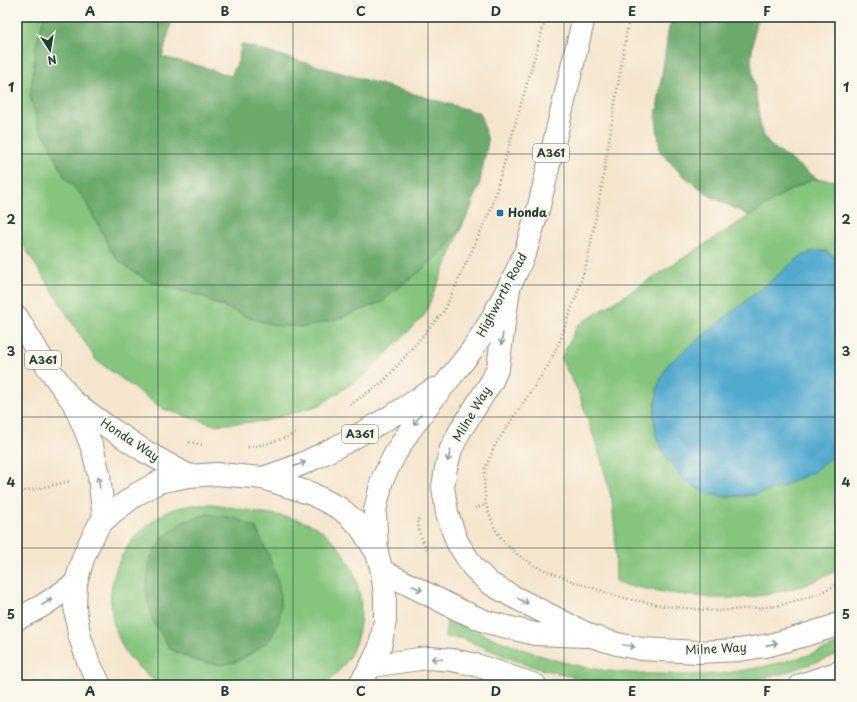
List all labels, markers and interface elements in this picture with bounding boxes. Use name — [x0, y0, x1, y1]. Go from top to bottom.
text: A — [85, 1, 95, 20]
text: B — [221, 1, 230, 20]
text: C — [356, 1, 366, 20]
text: D — [491, 1, 501, 20]
text: E — [628, 1, 636, 20]
text: F — [763, 1, 771, 20]
north arrow — [30, 30, 70, 70]
text: N — [46, 51, 58, 70]
text: 1 — [8, 77, 14, 96]
text: 1 — [843, 77, 849, 96]
road number: A361 — [533, 144, 569, 162]
place label: Honda — [508, 203, 548, 221]
marker: Honda — [495, 208, 505, 218]
text: 2 — [6, 209, 16, 228]
text: 2 — [841, 209, 851, 228]
street label: Highworth Road — [471, 249, 531, 340]
one-way arrow — [498, 332, 506, 345]
text: 3 — [7, 341, 16, 360]
text: 3 — [842, 341, 851, 360]
road number: A361 — [25, 351, 61, 369]
street label: Milne Way — [448, 382, 495, 444]
street label: Honda Way — [97, 413, 164, 465]
one-way arrow — [413, 414, 422, 425]
road number: A361 — [342, 425, 378, 443]
one-way arrow — [445, 449, 452, 462]
one-way arrow — [293, 460, 305, 468]
text: 4 — [7, 472, 16, 491]
text: 4 — [842, 472, 851, 491]
one-way arrow — [96, 476, 103, 489]
one-way arrow — [410, 585, 422, 592]
one-way arrow — [41, 598, 53, 606]
one-way arrow — [517, 598, 529, 605]
text: 5 — [7, 604, 15, 623]
text: 5 — [842, 604, 850, 623]
street label: Milne Way — [685, 637, 747, 659]
one-way arrow — [765, 640, 778, 648]
one-way arrow — [622, 643, 635, 651]
one-way arrow — [431, 655, 444, 663]
text: A — [85, 681, 95, 700]
text: B — [221, 681, 230, 700]
text: C — [356, 681, 366, 700]
text: D — [491, 681, 501, 700]
text: E — [628, 681, 636, 700]
text: F — [763, 681, 771, 700]

